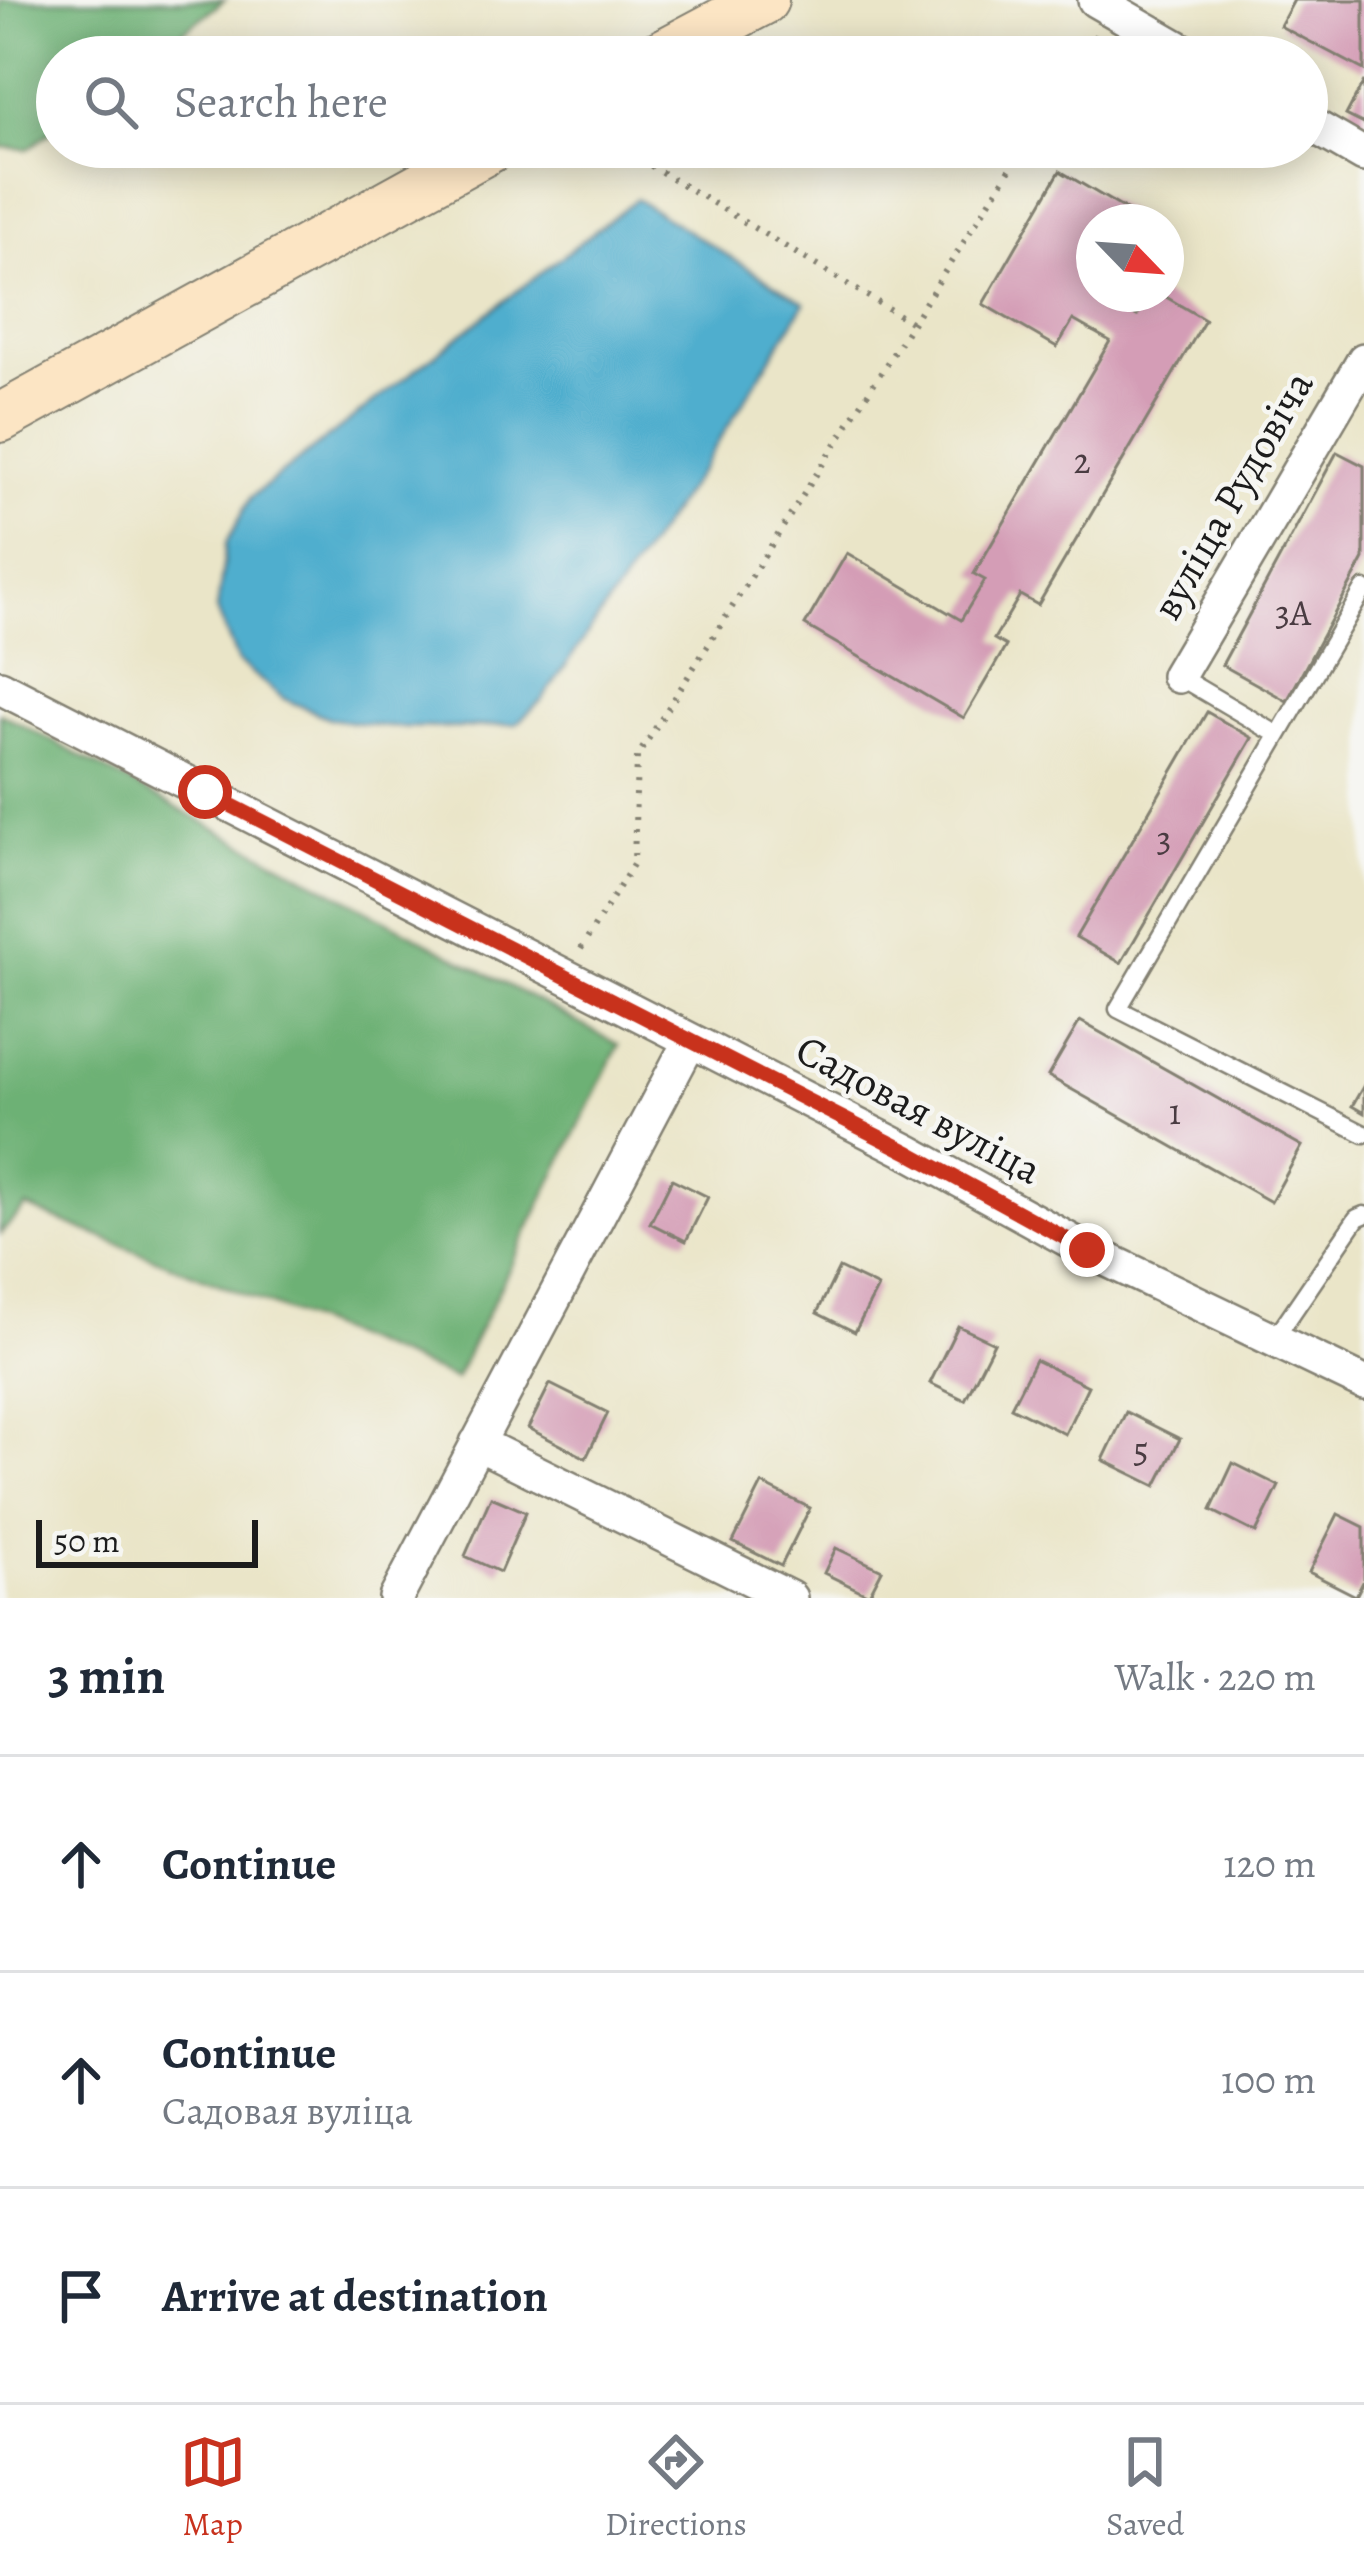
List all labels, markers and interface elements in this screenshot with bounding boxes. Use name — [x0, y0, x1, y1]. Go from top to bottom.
search box — [36, 36, 1328, 168]
icon: search — [78, 69, 144, 135]
text: Search here — [174, 71, 388, 133]
north arrow — [1076, 204, 1184, 312]
street label: вуліца Рудовіча — [1138, 360, 1327, 630]
house number: 2 — [1073, 436, 1091, 485]
house number: 3А — [1275, 588, 1312, 637]
route start — [178, 765, 232, 819]
house number: 3 — [1157, 814, 1171, 863]
street label: Садовая вуліца — [786, 1020, 1052, 1198]
house number: 1 — [1169, 1087, 1181, 1136]
route end — [1060, 1223, 1114, 1277]
house number: 5 — [1133, 1425, 1149, 1474]
scale bar — [36, 1514, 258, 1567]
text: 50 m — [54, 1518, 120, 1563]
text: 3 min — [48, 1641, 165, 1711]
text: Walk · 220 m — [1115, 1650, 1316, 1703]
icon: ahead — [48, 1831, 114, 1897]
text: Continue — [162, 1833, 336, 1895]
text: 120 m — [1223, 1837, 1316, 1890]
text: Continue — [162, 2022, 336, 2084]
icon: ahead — [48, 2047, 114, 2113]
text: 100 m — [1221, 2053, 1316, 2106]
text: Садовая вуліца — [162, 2084, 413, 2137]
icon: arrive — [48, 2263, 114, 2329]
text: Arrive at destination — [162, 2265, 548, 2327]
tab: Map — [180, 2429, 246, 2546]
tab: Directions — [605, 2429, 747, 2546]
tab: Saved — [1106, 2429, 1184, 2546]

